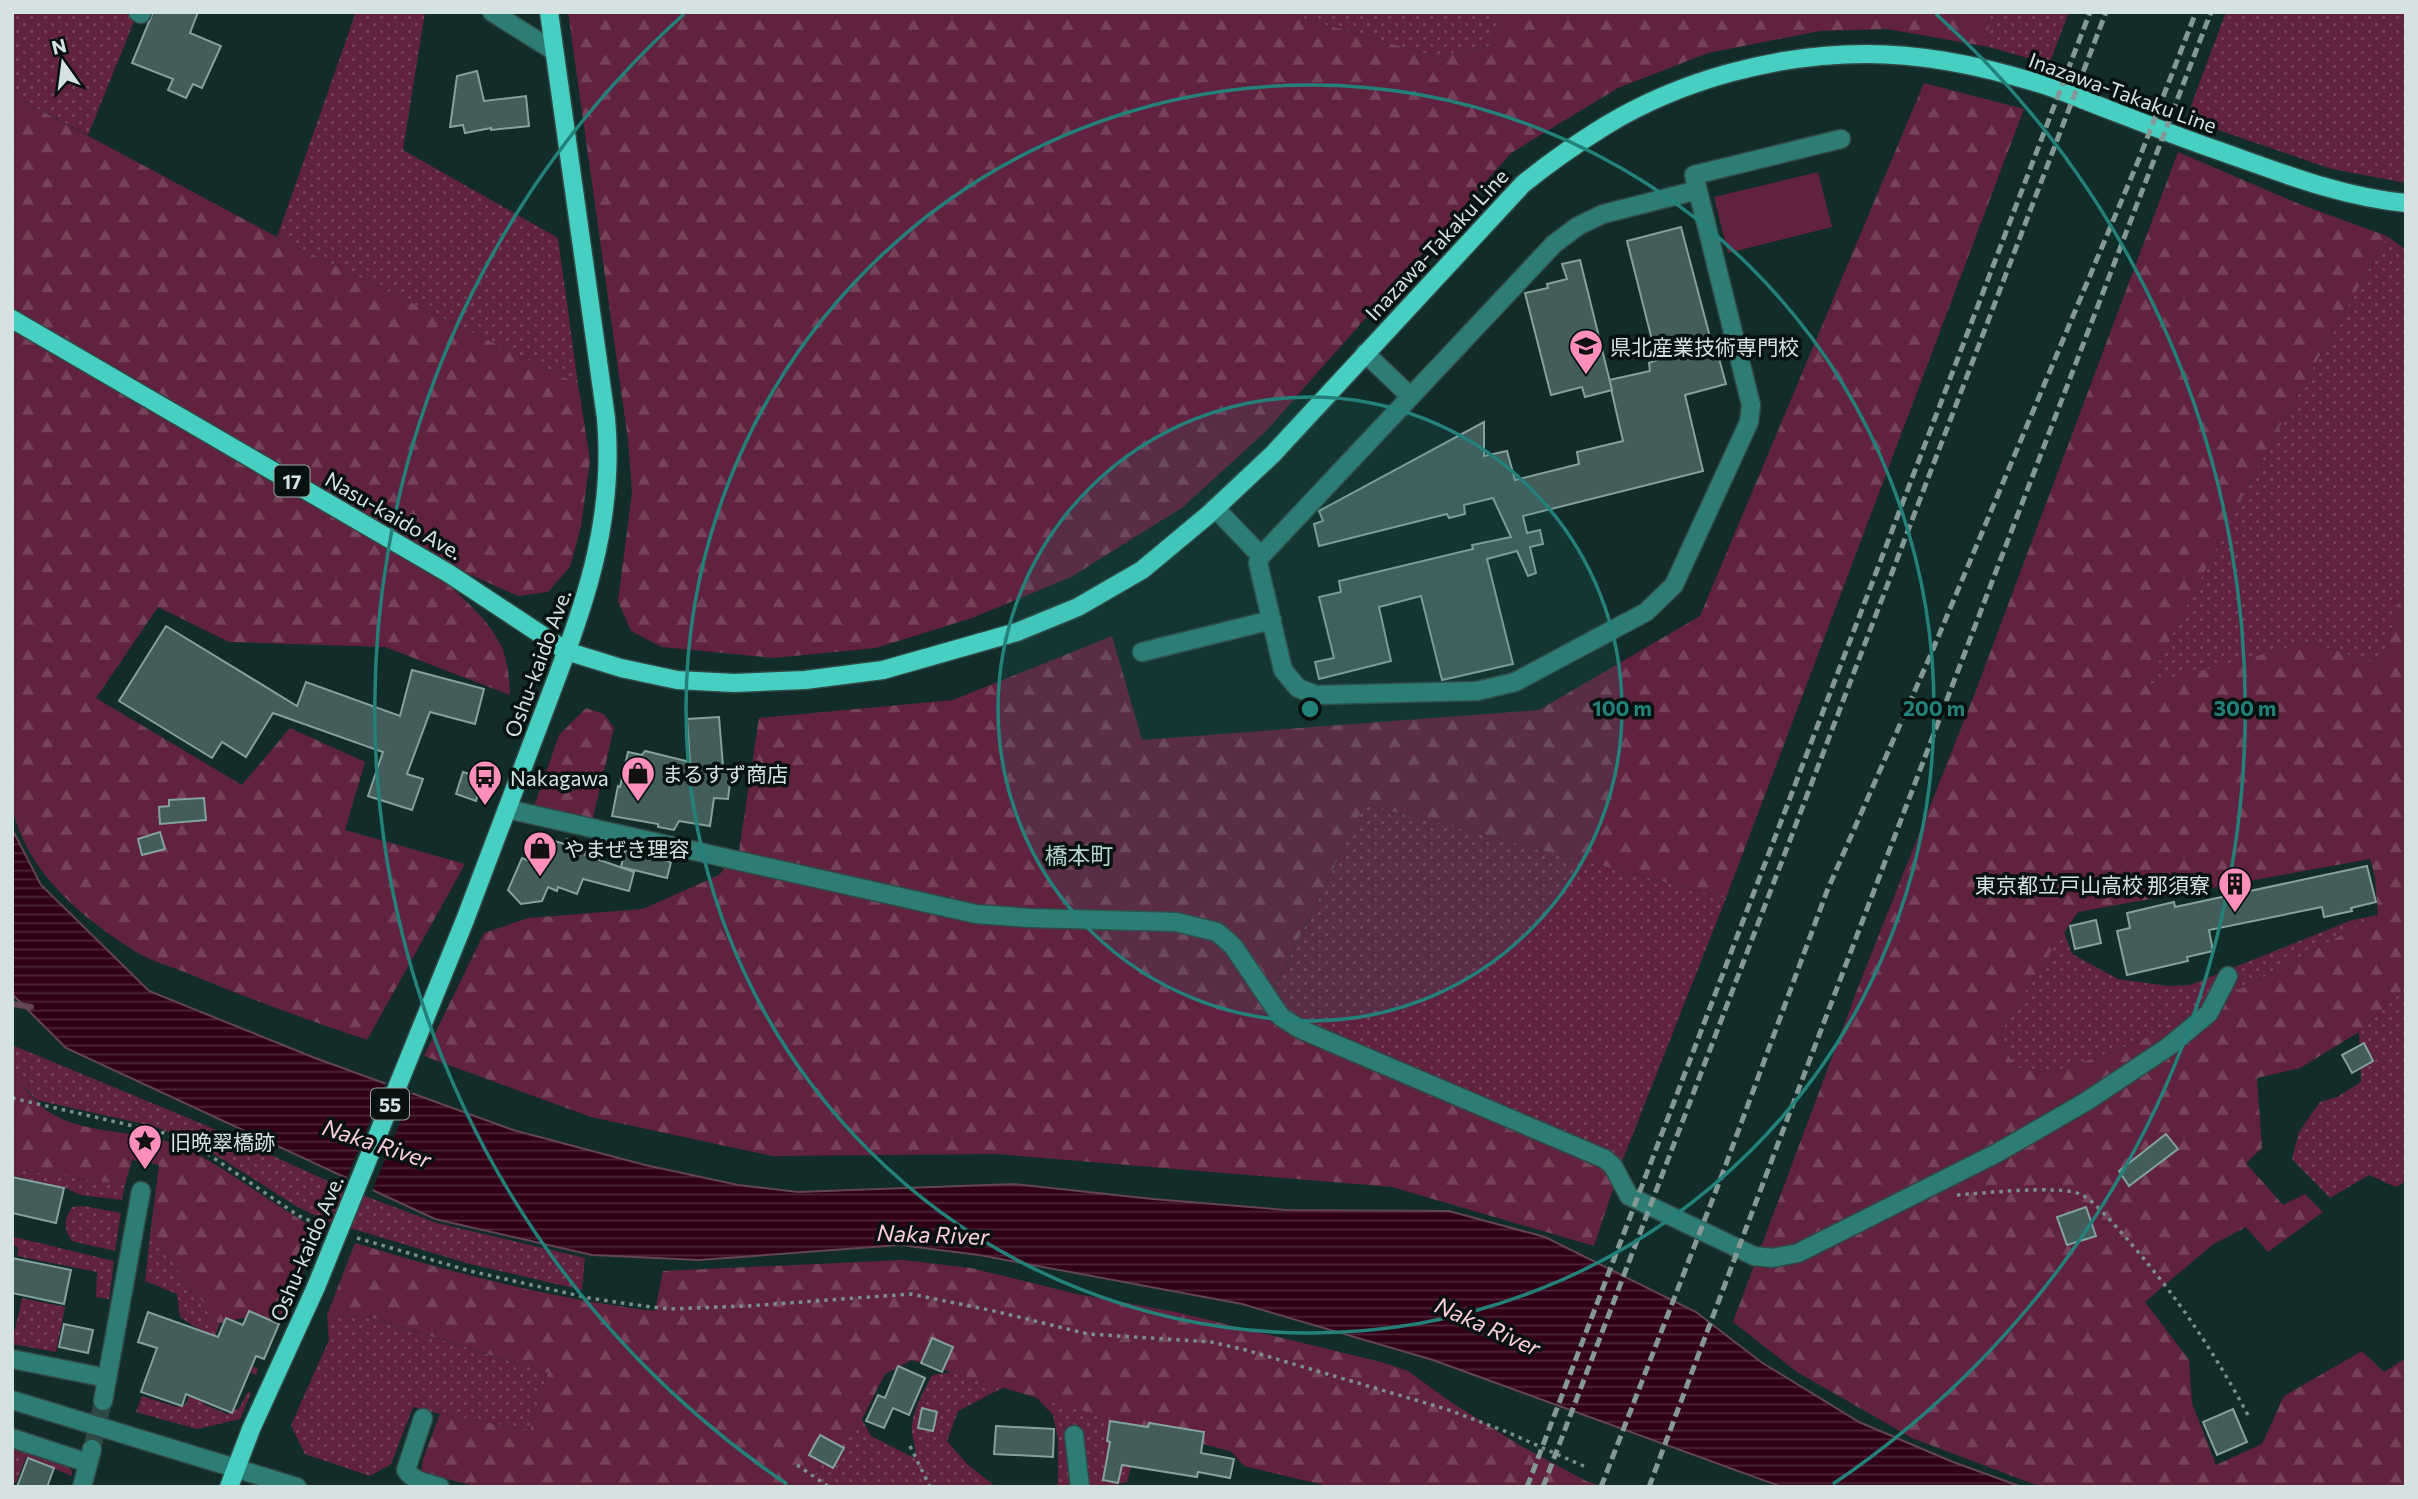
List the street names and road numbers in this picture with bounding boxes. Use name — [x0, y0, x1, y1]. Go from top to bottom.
street label: Inazawa-Takaku Line — [2026, 46, 2220, 138]
street label: Inazawa-Takaku Line — [1359, 163, 1513, 325]
road number: 17 — [274, 466, 310, 496]
street label: Nasu-kaido Ave. — [321, 466, 467, 564]
street label: Oshu-kaido Ave. — [499, 586, 575, 740]
road number: 55 — [371, 1088, 409, 1120]
street label: Oshu-kaido Ave. — [264, 1171, 348, 1325]

